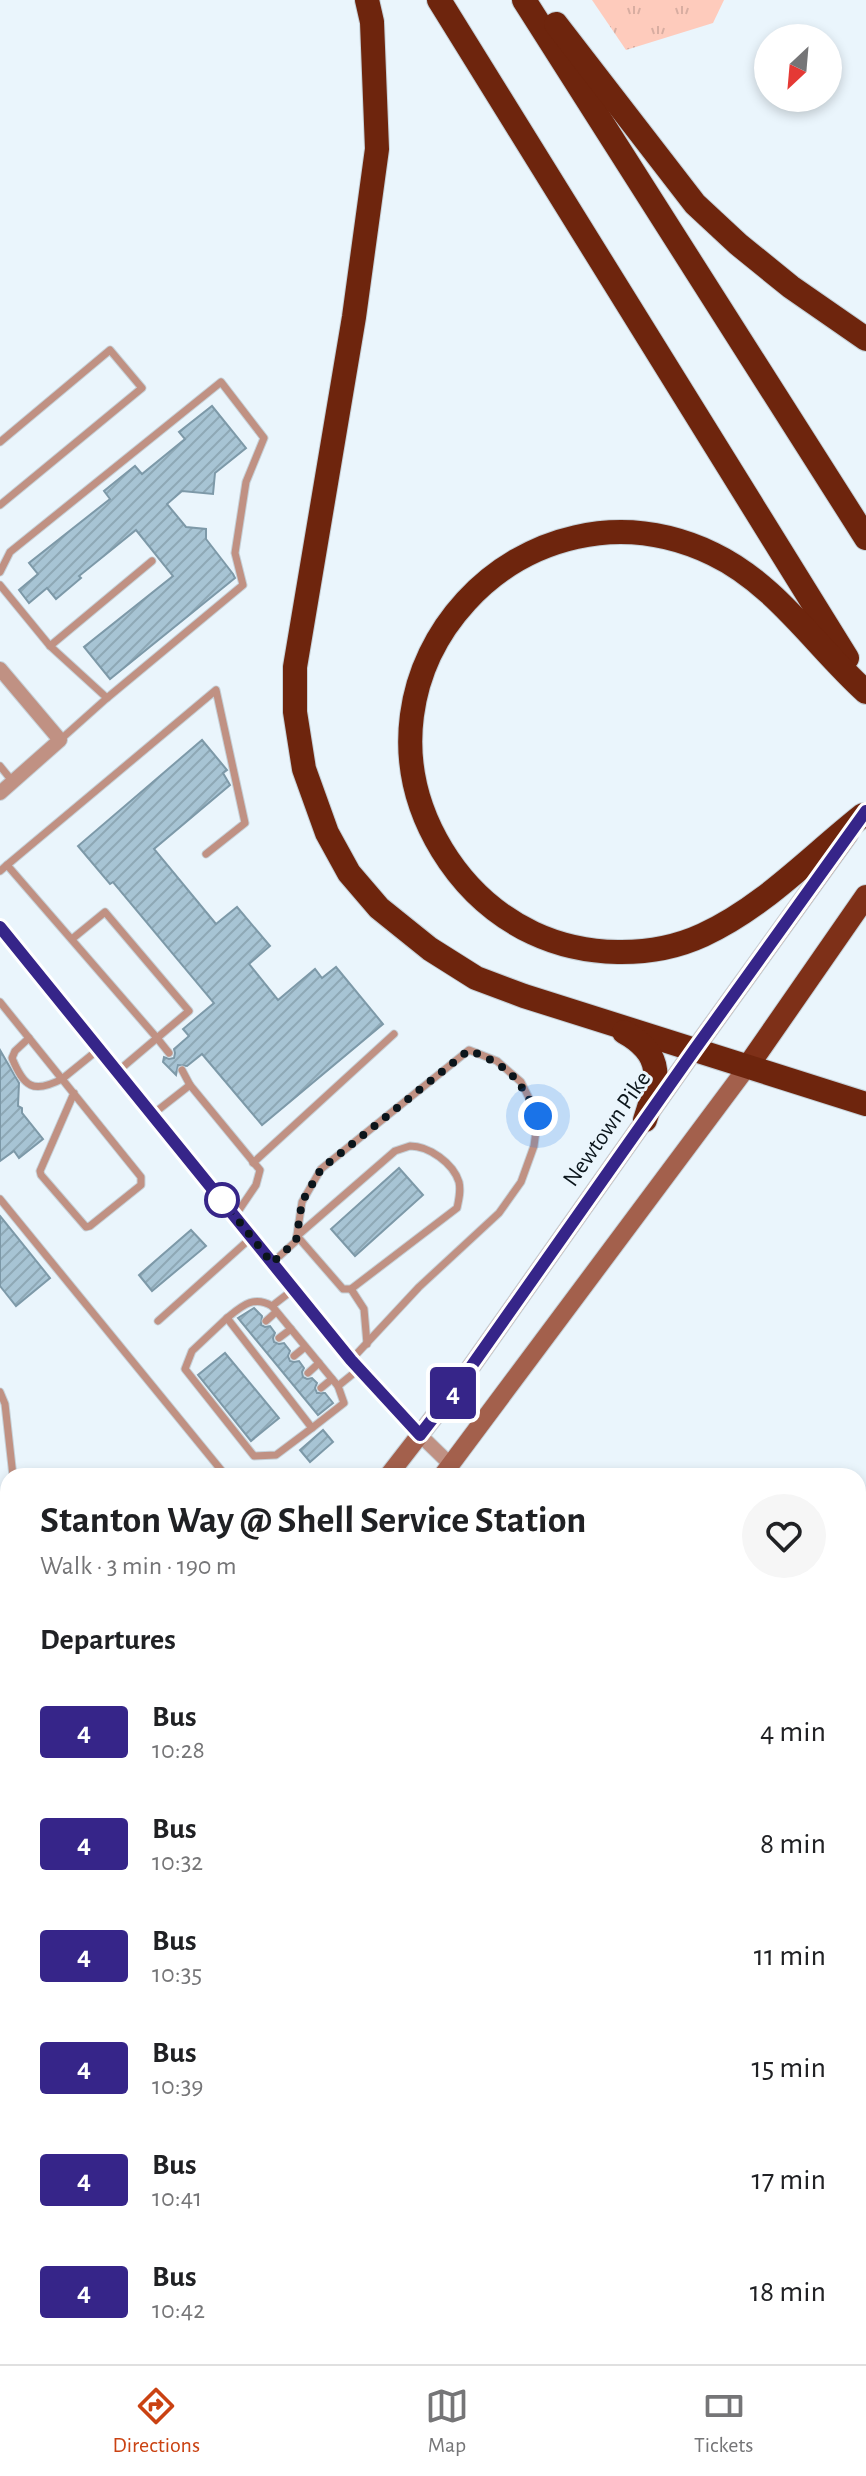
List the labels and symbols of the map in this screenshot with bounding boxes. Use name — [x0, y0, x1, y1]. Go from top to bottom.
north arrow — [754, 24, 842, 112]
street label: Newtown Pike — [559, 1067, 655, 1191]
your location — [518, 1096, 558, 1136]
unlabelled marker — [205, 1183, 239, 1217]
line badge: 4 — [427, 1367, 479, 1419]

